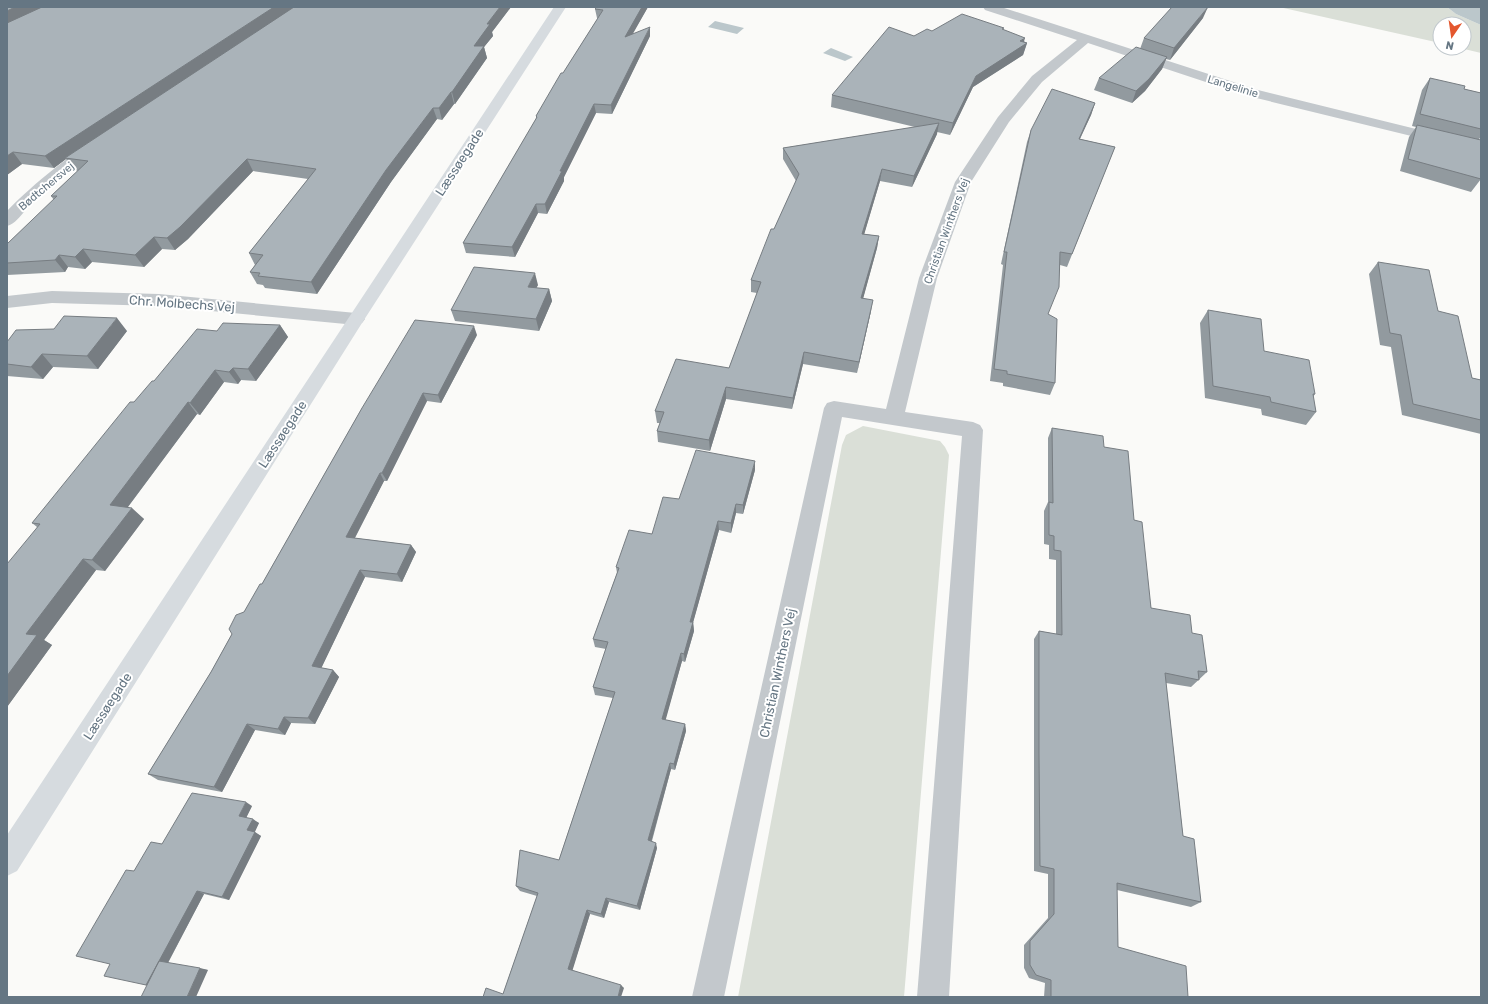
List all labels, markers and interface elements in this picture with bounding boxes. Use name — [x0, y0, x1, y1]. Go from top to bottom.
north arrow — [1432, 16, 1472, 56]
text: N — [1444, 38, 1455, 52]
street label: Langelinie — [1206, 73, 1260, 100]
street label: Læssøegade — [432, 126, 487, 199]
street label: Bødtchersvej — [16, 159, 77, 213]
street label: Christian Winthers Vej — [921, 176, 972, 286]
street label: Chr. Molbechs Vej — [128, 292, 235, 315]
street label: Læssøegade — [255, 398, 310, 471]
street label: Christian Winthers Vej — [756, 607, 799, 739]
street label: Læssøegade — [80, 670, 135, 743]

